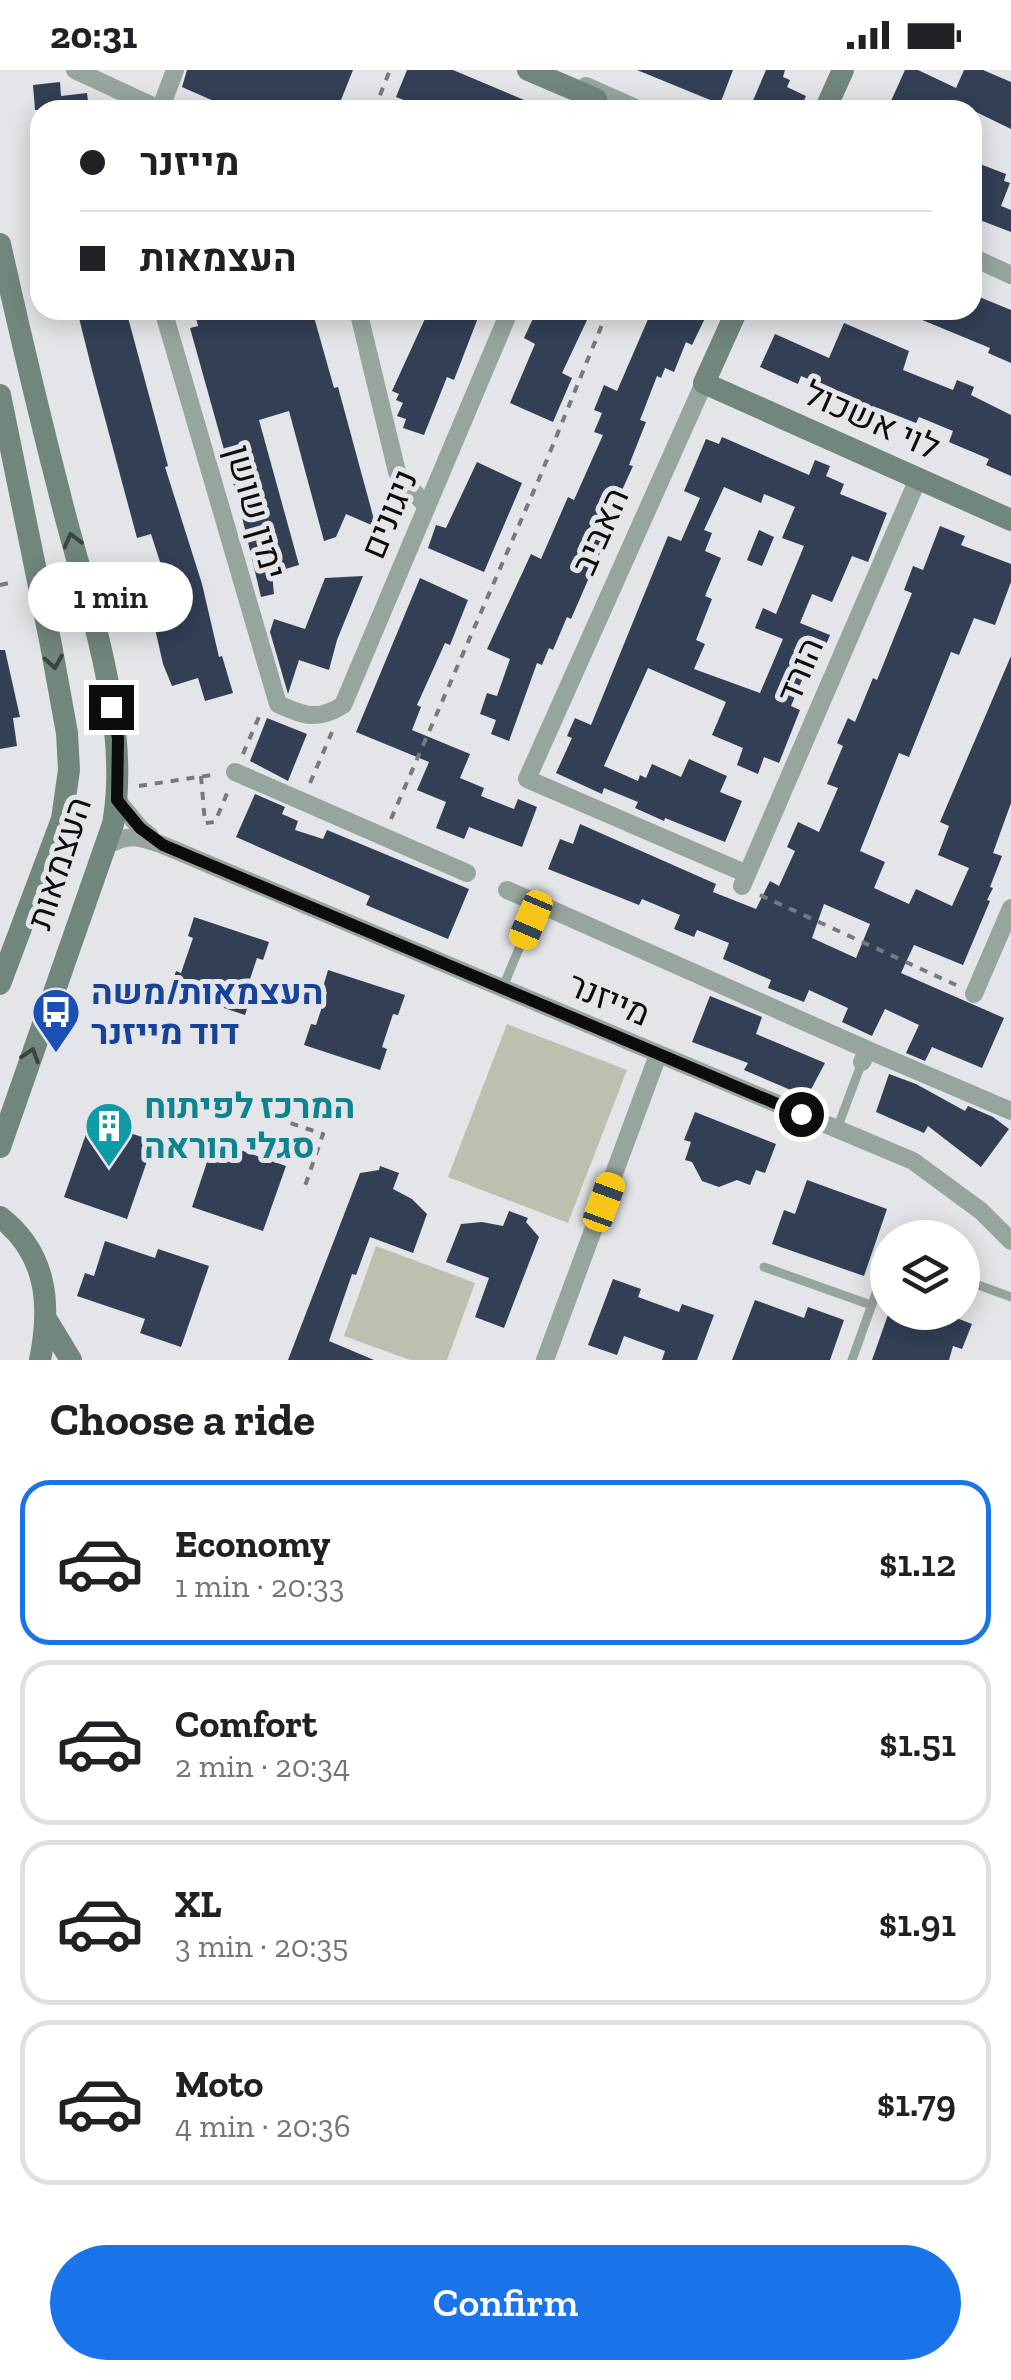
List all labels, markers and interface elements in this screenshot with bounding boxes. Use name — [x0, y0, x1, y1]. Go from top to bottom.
text: 20:31 — [50, 12, 137, 58]
text: מייזנר — [140, 139, 240, 185]
text: העצמאות — [140, 235, 297, 281]
street label: לוי אשכול — [798, 371, 946, 469]
street label: ימין שושן — [217, 440, 295, 584]
street label: ניגונים — [352, 463, 426, 565]
street label: האביב — [562, 481, 638, 581]
one-way arrow — [62, 532, 83, 549]
callout: 1 min — [28, 562, 194, 632]
text: 1 min — [73, 578, 148, 616]
street label: הורד — [768, 631, 832, 709]
one-way arrow — [43, 654, 64, 670]
route end — [89, 685, 134, 730]
street label: העצמאות — [18, 791, 100, 935]
car — [505, 887, 557, 953]
street label: מייזנר — [561, 963, 657, 1035]
place label: העצמאות/משה דוד מייזנר — [91, 971, 323, 1053]
bus stop icon: העצמאות/משה דוד מייזנר — [30, 986, 82, 1054]
one-way arrow — [19, 1047, 39, 1064]
place label: המרכז לפיתוח סגלי הוראה — [144, 1085, 355, 1167]
route start — [779, 1092, 824, 1137]
building icon: המרכז לפיתוח סגלי הוראה — [83, 1100, 135, 1168]
car — [580, 1169, 628, 1235]
map controls — [870, 1220, 980, 1330]
button: layers — [870, 1220, 980, 1330]
text: Choose a ride — [50, 1393, 315, 1447]
icon: car — [55, 1518, 145, 1608]
text: Economy — [175, 1521, 330, 1567]
text: $1.12 — [879, 1540, 956, 1586]
text: 1 min · 20:33 — [175, 1567, 344, 1605]
icon: car — [55, 1698, 145, 1788]
text: Comfort — [175, 1701, 317, 1747]
text: $1.51 — [879, 1720, 956, 1766]
text: 2 min · 20:34 — [175, 1747, 350, 1785]
icon: car — [55, 1878, 145, 1968]
text: XL — [175, 1881, 222, 1927]
text: $1.91 — [879, 1900, 956, 1946]
text: 3 min · 20:35 — [175, 1927, 348, 1965]
icon: car — [55, 2058, 145, 2148]
text: Moto — [175, 2061, 263, 2107]
text: $1.79 — [877, 2080, 956, 2126]
text: 4 min · 20:36 — [175, 2107, 351, 2145]
button: Confirm — [50, 2245, 961, 2360]

